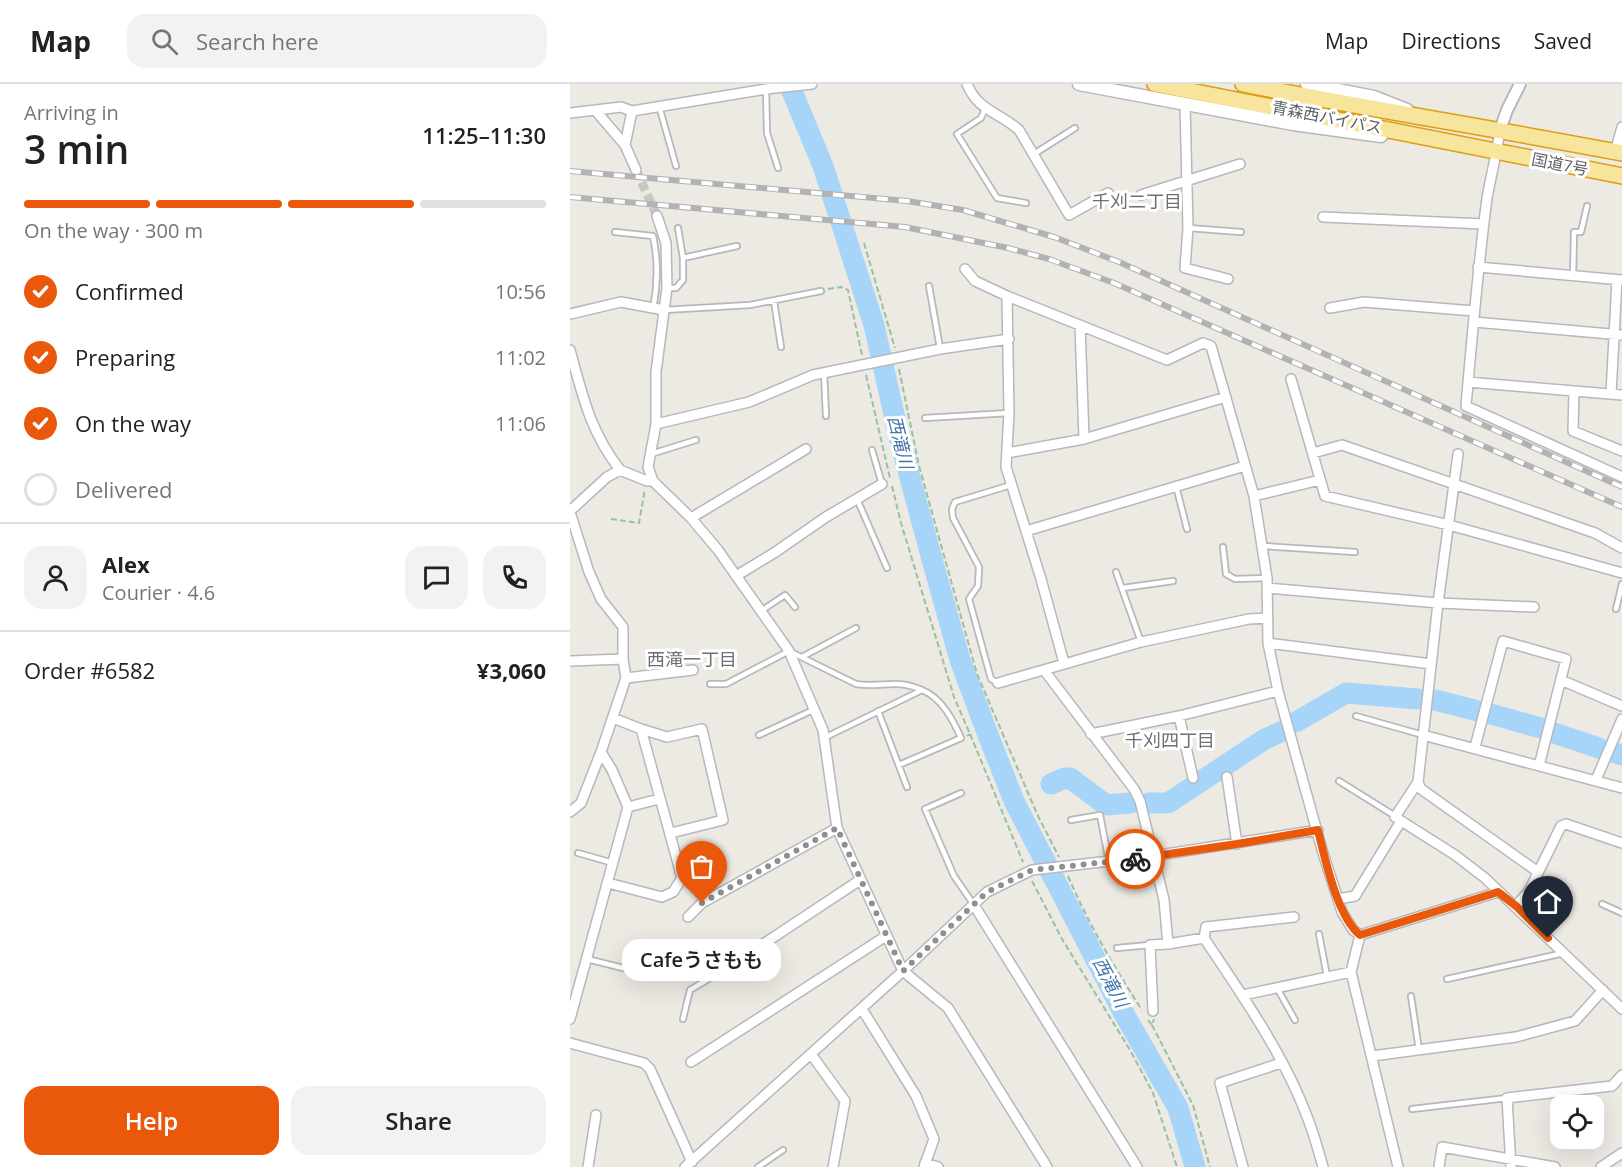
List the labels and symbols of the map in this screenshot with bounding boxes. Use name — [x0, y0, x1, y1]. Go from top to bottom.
street label: 青森西バイパス — [1270, 96, 1384, 138]
street label: 国道7号 — [1530, 148, 1590, 180]
district label: 千刈二丁目 — [1092, 189, 1182, 213]
water label: 西滝川 — [883, 413, 920, 473]
district label: 西滝一丁目 — [647, 647, 737, 671]
district label: 千刈四丁目 — [1125, 728, 1215, 752]
courier — [1105, 829, 1165, 889]
pin — [676, 841, 727, 903]
pin — [1522, 876, 1573, 938]
callout: Cafeうさもも — [622, 939, 782, 981]
water label: 西滝川 — [1088, 953, 1135, 1013]

